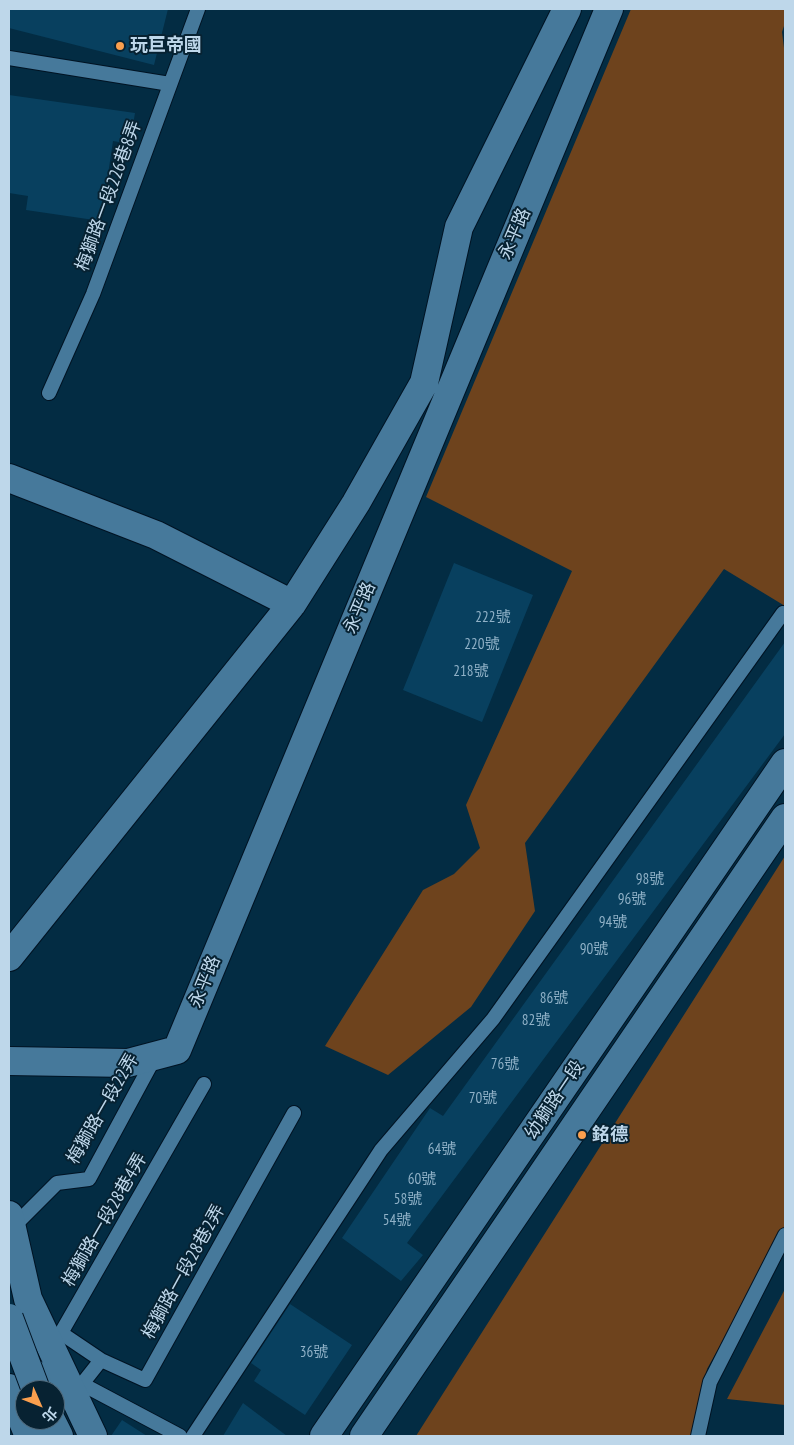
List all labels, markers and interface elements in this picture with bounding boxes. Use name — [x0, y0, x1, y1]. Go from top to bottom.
place label: 玩巨帝國 — [130, 35, 202, 57]
marker: 玩巨帝國 — [114, 40, 126, 52]
street label: 梅獅路一段226巷8弄 — [72, 118, 146, 274]
street label: 永平路 — [495, 205, 535, 263]
street label: 永平路 — [340, 579, 380, 637]
house number: 222號 — [475, 609, 511, 627]
house number: 220號 — [464, 636, 500, 654]
house number: 218號 — [453, 663, 489, 681]
house number: 98號 — [636, 871, 664, 889]
house number: 96號 — [618, 891, 646, 909]
house number: 94號 — [599, 914, 627, 932]
house number: 90號 — [580, 941, 608, 959]
street label: 永平路 — [185, 953, 225, 1011]
house number: 86號 — [540, 990, 568, 1008]
house number: 82號 — [522, 1012, 550, 1030]
street label: 梅獅路一段22弄 — [63, 1050, 143, 1168]
house number: 76號 — [491, 1056, 519, 1074]
street label: 幼獅路一段 — [521, 1057, 589, 1143]
house number: 70號 — [469, 1090, 497, 1108]
place label: 銘德 — [592, 1124, 628, 1146]
marker: 銘德 — [576, 1129, 588, 1141]
house number: 64號 — [428, 1141, 456, 1159]
street label: 梅獅路一段28巷4弄 — [58, 1150, 152, 1290]
house number: 60號 — [408, 1171, 436, 1189]
house number: 58號 — [394, 1191, 422, 1209]
street label: 梅獅路一段28巷2弄 — [138, 1201, 230, 1343]
house number: 54號 — [383, 1212, 411, 1230]
house number: 36號 — [300, 1344, 328, 1362]
north arrow — [15, 1380, 65, 1430]
text: 北 — [39, 1403, 61, 1426]

